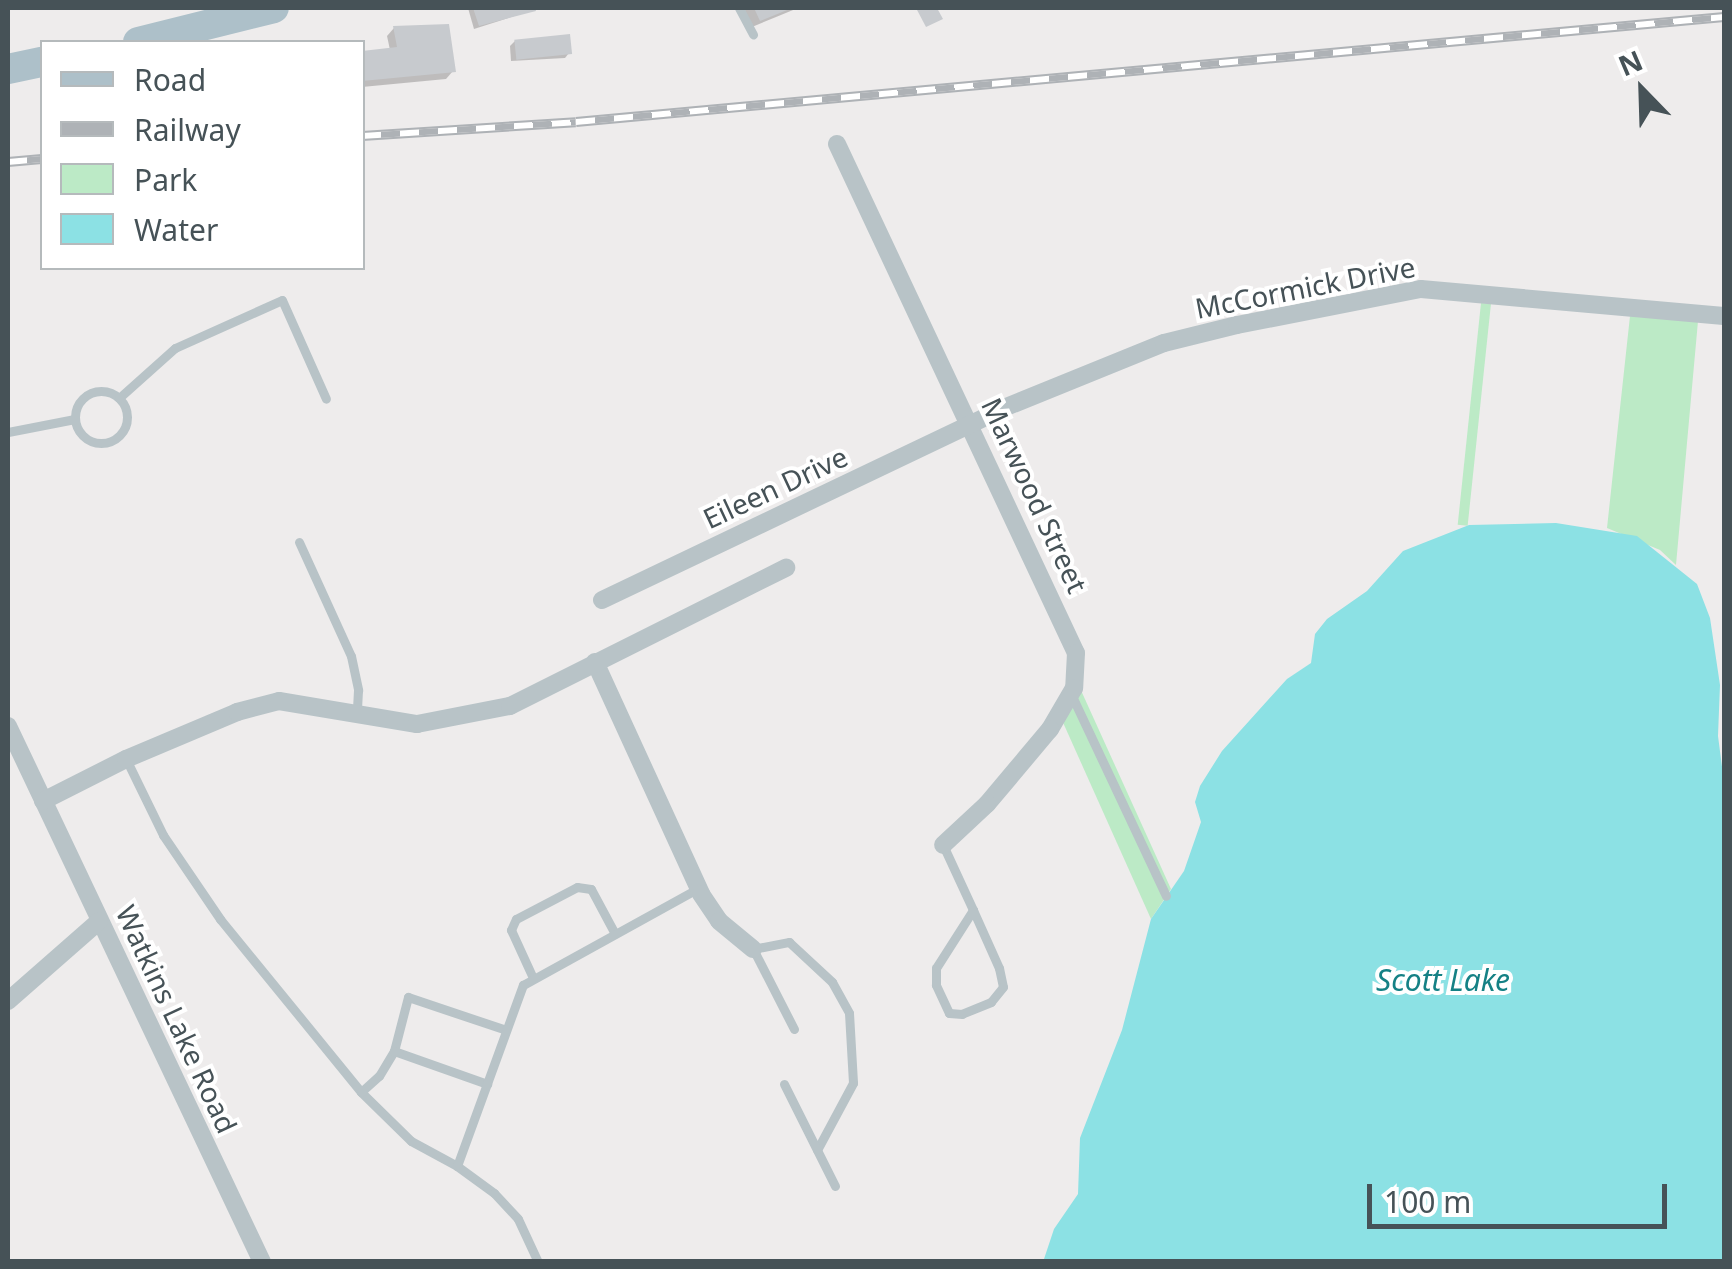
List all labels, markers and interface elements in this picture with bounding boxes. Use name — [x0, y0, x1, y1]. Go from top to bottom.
legend — [40, 40, 365, 270]
north arrow — [1592, 40, 1692, 140]
text: N — [1612, 40, 1648, 84]
text: Road — [134, 59, 206, 100]
text: Railway — [134, 109, 241, 150]
text: Park — [134, 159, 197, 200]
text: Water — [134, 209, 218, 250]
street label: McCormick Drive — [1192, 249, 1418, 325]
street label: Marwood Street — [975, 392, 1095, 598]
street label: Eileen Drive — [697, 439, 853, 535]
street label: Watkins Lake Road — [110, 900, 244, 1138]
water label: Scott Lake — [1376, 962, 1510, 998]
scale bar — [1372, 1164, 1672, 1226]
text: 100 m — [1384, 1181, 1471, 1222]

